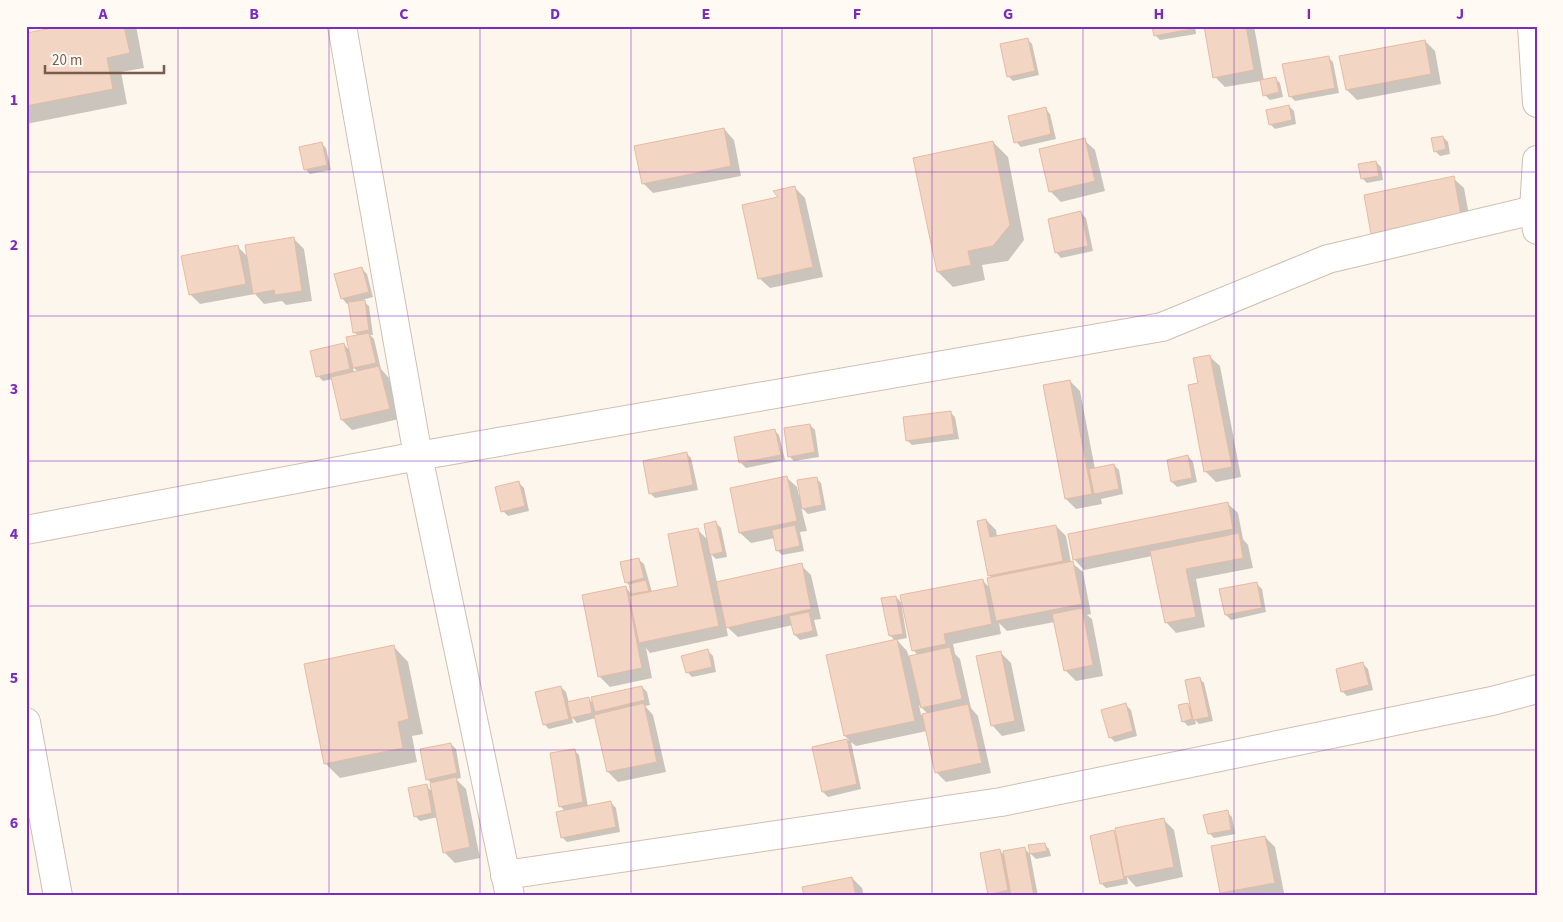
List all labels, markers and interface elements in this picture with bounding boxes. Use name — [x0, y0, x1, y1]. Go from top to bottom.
text: A — [97, 3, 108, 25]
text: B — [249, 3, 259, 25]
text: C — [399, 3, 409, 25]
text: D — [550, 3, 560, 25]
text: E — [702, 3, 710, 25]
text: F — [853, 3, 861, 25]
text: G — [1003, 3, 1013, 25]
text: H — [1154, 3, 1164, 25]
text: I — [1307, 3, 1311, 25]
text: J — [1456, 3, 1464, 25]
scale bar — [45, 42, 164, 74]
text: 20 m — [52, 50, 82, 71]
text: 1 — [10, 89, 18, 111]
text: 2 — [10, 234, 18, 256]
text: 3 — [10, 378, 18, 400]
text: 4 — [10, 523, 19, 545]
text: 5 — [10, 667, 18, 689]
text: 6 — [10, 812, 18, 834]

